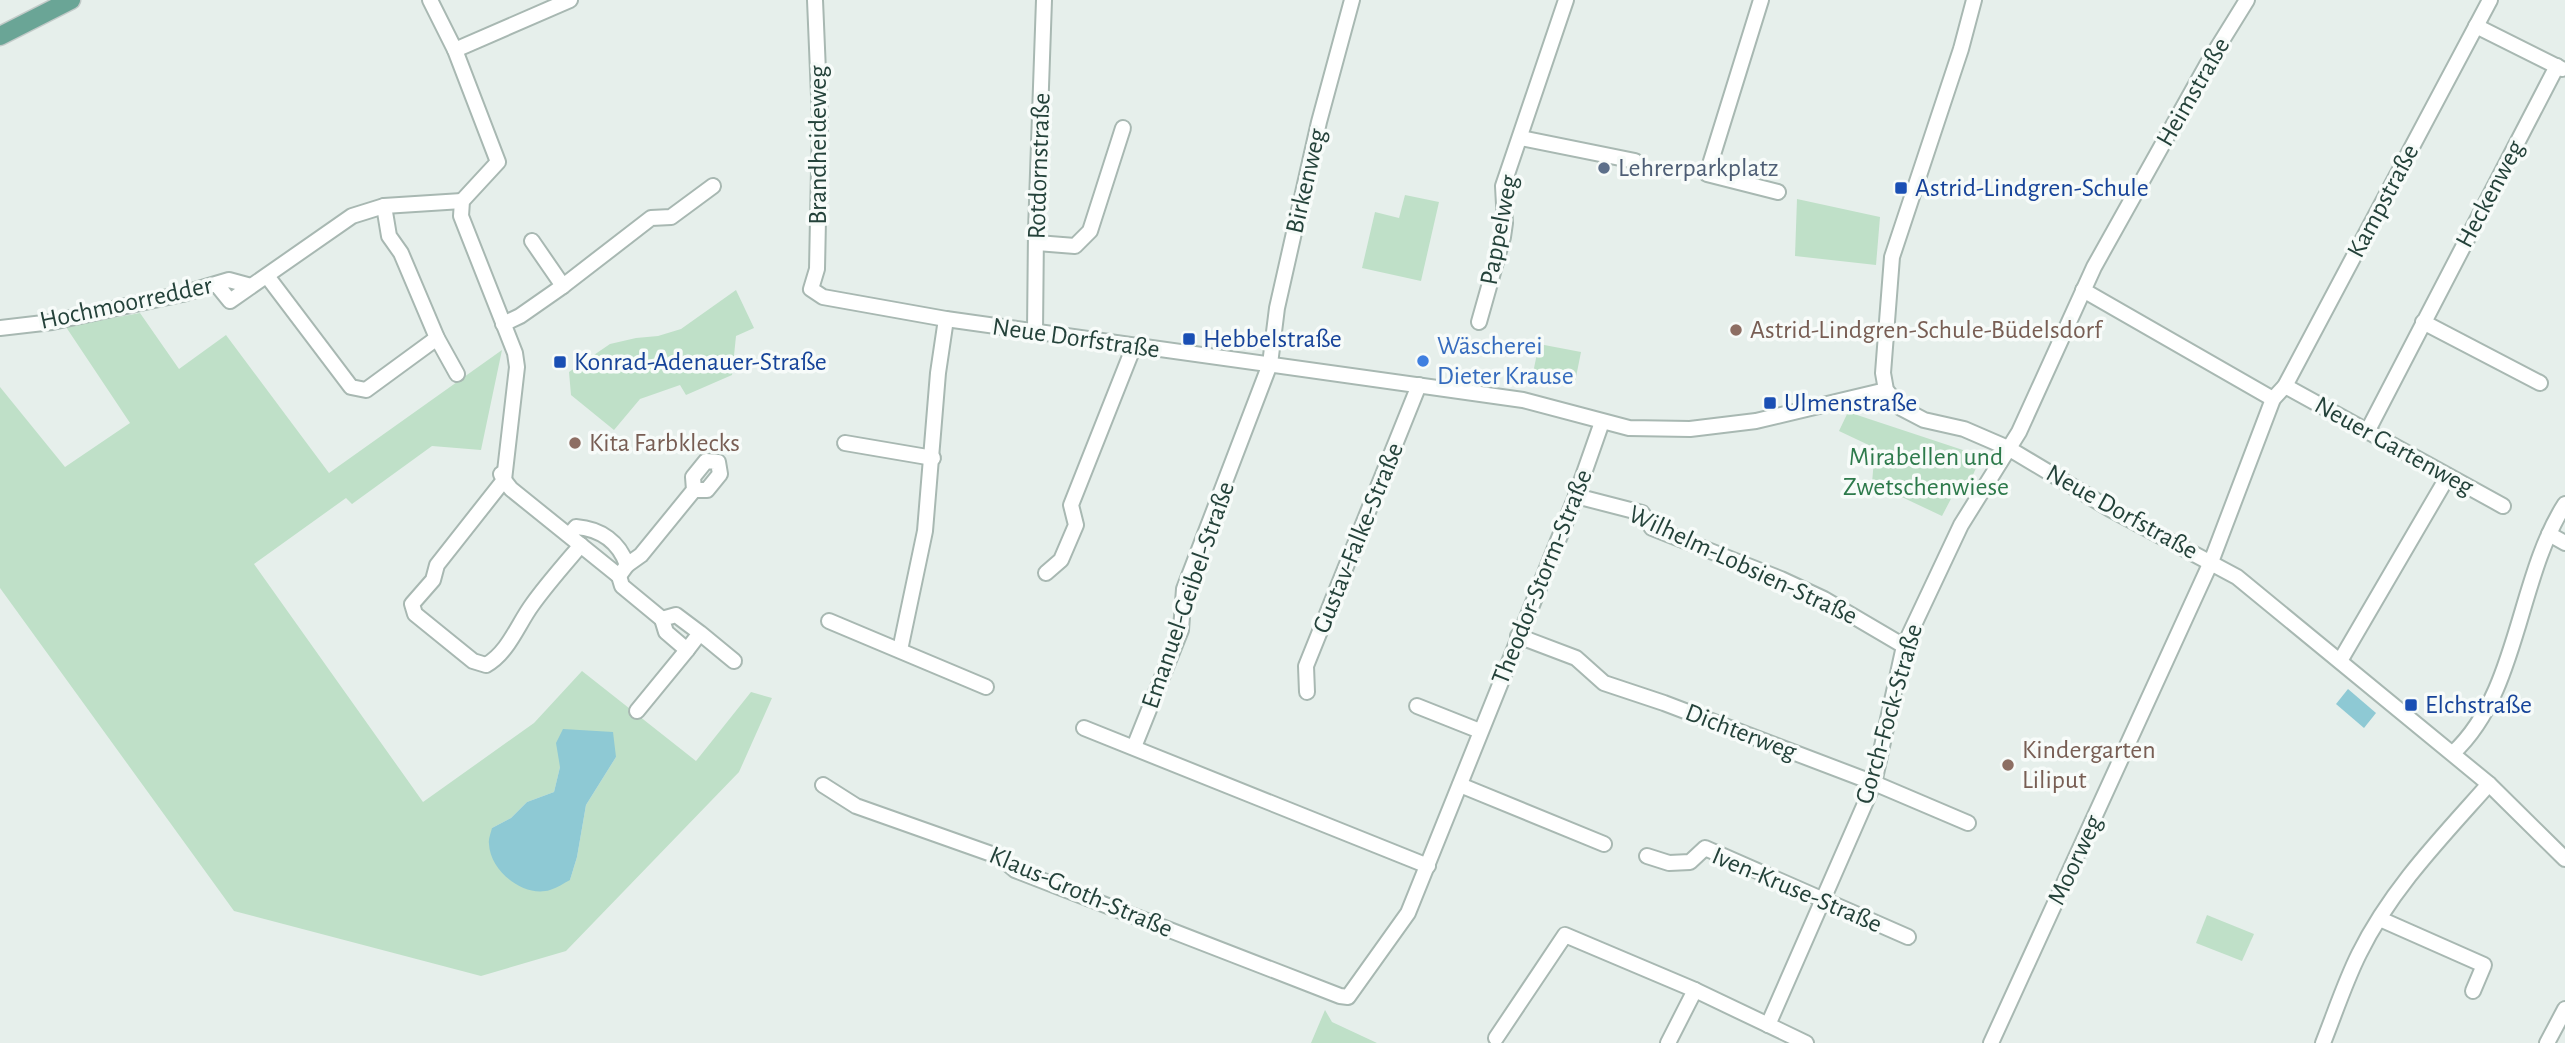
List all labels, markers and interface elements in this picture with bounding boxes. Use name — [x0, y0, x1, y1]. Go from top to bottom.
street label: Heimstraße — [2152, 33, 2234, 151]
street label: Brandheideweg — [805, 65, 831, 225]
street label: Rotdornstraße — [1023, 92, 1055, 240]
street label: Birkenweg — [1281, 126, 1331, 236]
street label: Heckenweg — [2451, 136, 2529, 252]
street label: Kampstraße — [2342, 140, 2424, 262]
place label: Lehrerparkplatz — [1618, 155, 1778, 181]
marker: Lehrerparkplatz — [1596, 160, 1612, 176]
street label: Pappelweg — [1476, 173, 1522, 287]
place label: Astrid-Lindgren-Schule — [1915, 175, 2149, 201]
marker: Astrid-Lindgren-Schule — [1893, 180, 1909, 196]
street label: Hochmoorredder — [37, 272, 215, 334]
street label: Neue Dorfstraße — [991, 313, 1161, 363]
place label: Astrid-Lindgren-Schule-Büdelsdorf — [1750, 317, 2104, 343]
marker: Astrid-Lindgren-Schule-Büdelsdorf — [1728, 322, 1744, 338]
place label: Hebbelstraße — [1203, 326, 1342, 352]
marker: Hebbelstraße — [1181, 331, 1197, 347]
place label: Wäscherei Dieter Krause — [1437, 333, 1574, 389]
place label: Konrad-Adenauer-Straße — [574, 349, 827, 375]
marker: Wäscherei Dieter Krause — [1415, 353, 1431, 369]
marker: Konrad-Adenauer-Straße — [552, 354, 568, 370]
place label: Ulmenstraße — [1784, 390, 1917, 416]
street label: Neuer Gartenweg — [2310, 392, 2478, 500]
marker: Ulmenstraße — [1762, 395, 1778, 411]
place label: Kita Farbklecks — [589, 430, 740, 456]
marker: Kita Farbklecks — [567, 435, 583, 451]
street label: Gustav-Falke-Straße — [1308, 439, 1408, 637]
park label: Mirabellen und Zwetschenwiese — [1843, 444, 2009, 500]
street label: Neue Dorfstraße — [2042, 460, 2202, 564]
street label: Theodor-Storm-Straße — [1487, 466, 1597, 688]
street label: Emanuel-Geibel-Straße — [1137, 478, 1239, 712]
street label: Wilhelm-Lobsien-Straße — [1625, 501, 1861, 629]
street label: Gorch-Fock-Straße — [1851, 621, 1927, 807]
place label: Elchstraße — [2425, 692, 2532, 718]
marker: Elchstraße — [2403, 697, 2419, 713]
street label: Dichterweg — [1682, 699, 1800, 765]
place label: Kindergarten Liliput — [2022, 737, 2156, 793]
marker: Kindergarten Liliput — [2000, 757, 2016, 773]
street label: Moorweg — [2043, 811, 2107, 909]
street label: Klaus-Groth-Straße — [985, 842, 1177, 942]
street label: Iven-Kruse-Straße — [1708, 843, 1886, 937]

